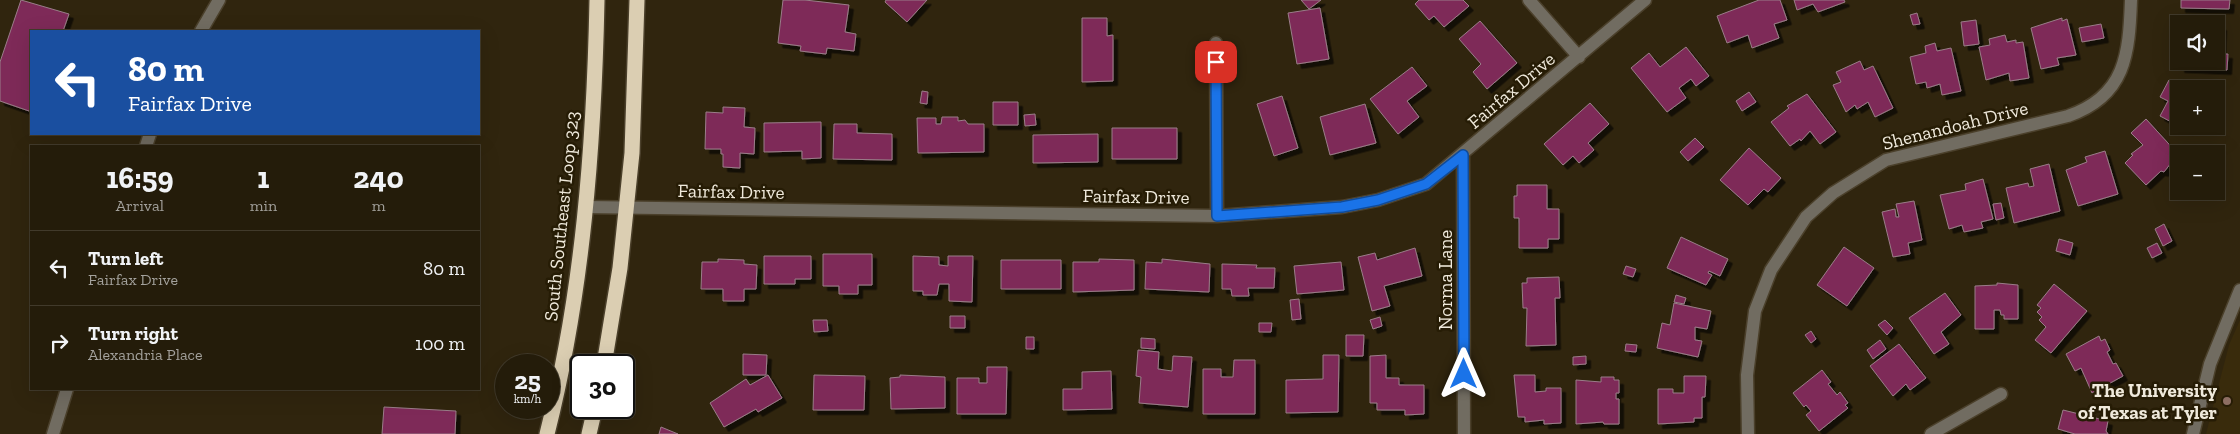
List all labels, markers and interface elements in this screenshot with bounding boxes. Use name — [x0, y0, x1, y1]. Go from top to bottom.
map controls — [2170, 15, 2225, 200]
button: sound — [2170, 15, 2225, 70]
pin — [1195, 41, 1237, 83]
street label: Fairfax Drive — [1463, 47, 1560, 134]
text: 80 m — [128, 48, 204, 90]
icon: arrive — [1202, 48, 1230, 76]
icon: left — [45, 50, 110, 115]
button: + — [2170, 80, 2225, 135]
text: Fairfax Drive — [128, 90, 252, 117]
street label: Shenandoah Drive — [1880, 96, 2030, 155]
street label: South Southeast Loop 323 — [539, 110, 584, 322]
button: − — [2170, 145, 2225, 200]
text: 16:59 — [106, 160, 174, 196]
text: 1 — [257, 160, 269, 196]
text: 240 — [353, 160, 404, 196]
street label: Fairfax Drive — [677, 179, 785, 204]
street label: Fairfax Drive — [1082, 184, 1190, 209]
text: Arrival — [116, 196, 164, 215]
text: min — [250, 196, 277, 215]
text: m — [372, 196, 385, 215]
street label: Norma Lane — [1434, 230, 1457, 330]
text: Turn left — [88, 247, 163, 270]
icon: left — [45, 254, 73, 282]
text: 80 m — [423, 257, 465, 280]
text: Fairfax Drive — [88, 270, 178, 289]
text: Turn right — [88, 322, 178, 345]
icon: right — [45, 329, 73, 357]
text: 100 m — [415, 332, 465, 355]
text: Alexandria Place — [88, 345, 203, 364]
position arrow — [1437, 347, 1489, 399]
speed limit sign: 30 — [570, 354, 635, 419]
text: 25 — [514, 365, 541, 395]
place label: The University of Texas at Tyler — [2078, 379, 2218, 424]
text: km/h — [514, 392, 541, 406]
marker: The University of Texas at Tyler — [2221, 395, 2233, 407]

